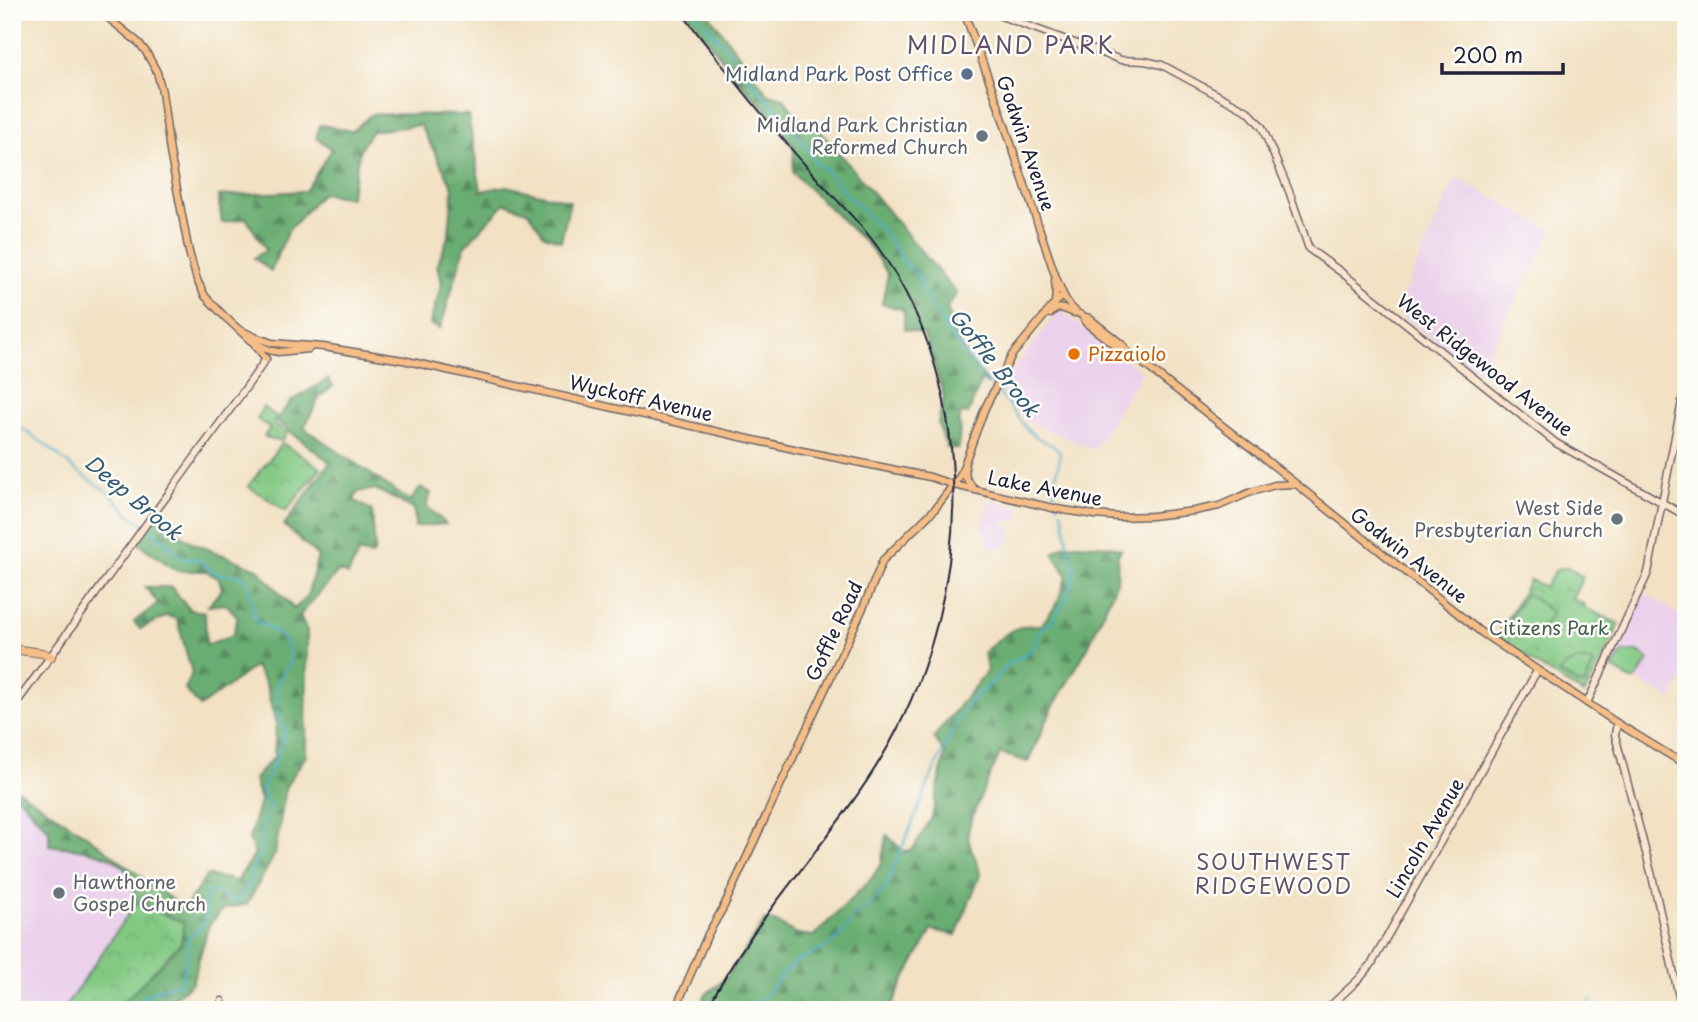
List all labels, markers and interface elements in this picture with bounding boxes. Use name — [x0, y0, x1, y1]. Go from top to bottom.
district label: MIDLAND PARK — [907, 27, 1115, 62]
scale bar — [1442, 32, 1563, 76]
text: 200 m — [1453, 38, 1523, 70]
place label: Midland Park Post Office — [725, 59, 953, 87]
marker: Midland Park Post Office — [959, 66, 975, 82]
street label: Godwin Avenue — [991, 71, 1063, 214]
place label: Midland Park Christian Reformed Church — [757, 110, 968, 160]
marker: Midland Park Christian Reformed Church — [974, 128, 990, 144]
street label: West Ridgewood Avenue — [1392, 286, 1580, 442]
water label: Goffle Brook — [943, 300, 1049, 424]
place label: Pizzaiolo — [1088, 339, 1166, 367]
marker: Pizzaiolo — [1066, 346, 1082, 362]
street label: Wyckoff Avenue — [567, 367, 716, 427]
water label: Deep Brook — [79, 446, 191, 547]
street label: Lake Avenue — [986, 462, 1105, 512]
place label: West Side Presbyterian Church — [1414, 493, 1603, 543]
street label: Godwin Avenue — [1345, 500, 1474, 609]
marker: West Side Presbyterian Church — [1609, 511, 1625, 527]
street label: Goffle Road — [798, 576, 869, 685]
park label: Citizens Park — [1489, 613, 1610, 641]
street label: Lincoln Avenue — [1378, 772, 1470, 903]
district label: SOUTHWEST RIDGEWOOD — [1195, 845, 1353, 901]
place label: Hawthorne Gospel Church — [73, 867, 206, 917]
marker: Hawthorne Gospel Church — [51, 885, 67, 901]

